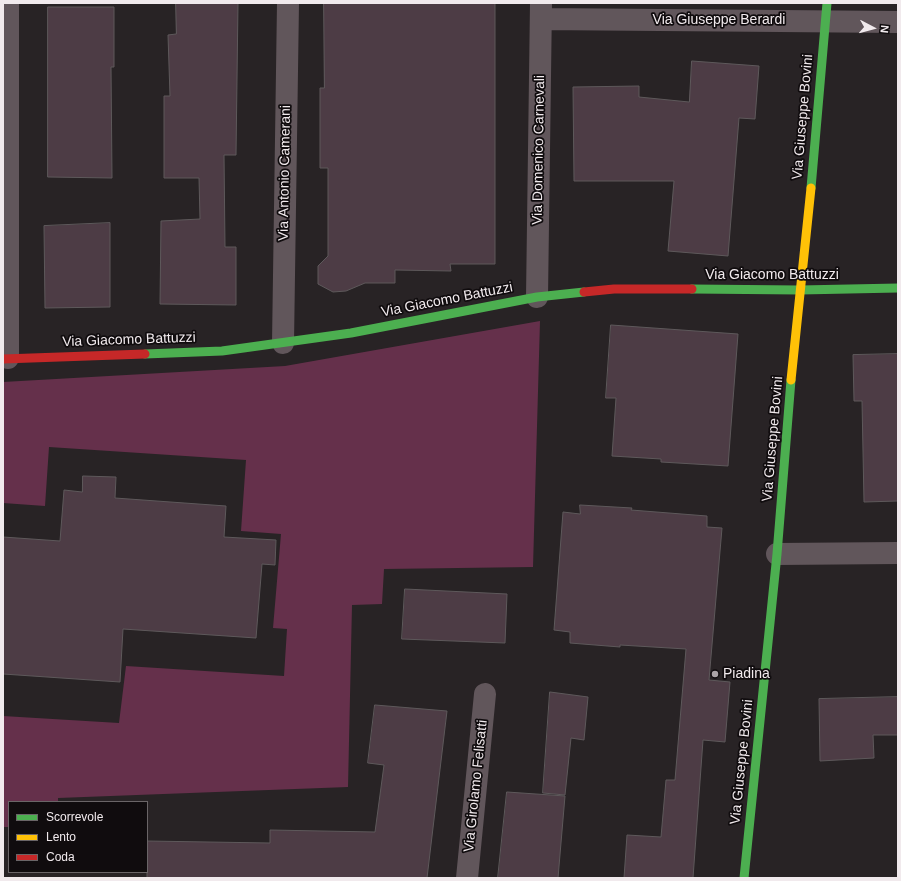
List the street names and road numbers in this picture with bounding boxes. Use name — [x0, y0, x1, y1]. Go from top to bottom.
street label: Via Giuseppe Berardi — [653, 12, 785, 28]
street label: Via Giuseppe Bovini — [789, 54, 817, 180]
street label: Via Domenico Carnevali — [529, 75, 549, 225]
street label: Via Antonio Camerani — [275, 105, 295, 241]
street label: Via Giacomo Battuzzi — [705, 267, 839, 283]
street label: Via Giacomo Battuzzi — [380, 279, 514, 321]
street label: Via Giacomo Battuzzi — [62, 329, 196, 351]
street label: Via Giuseppe Bovini — [759, 376, 787, 502]
street label: Via Giuseppe Bovini — [727, 699, 757, 825]
street label: Via Girolamo Felisatti — [461, 719, 491, 853]

